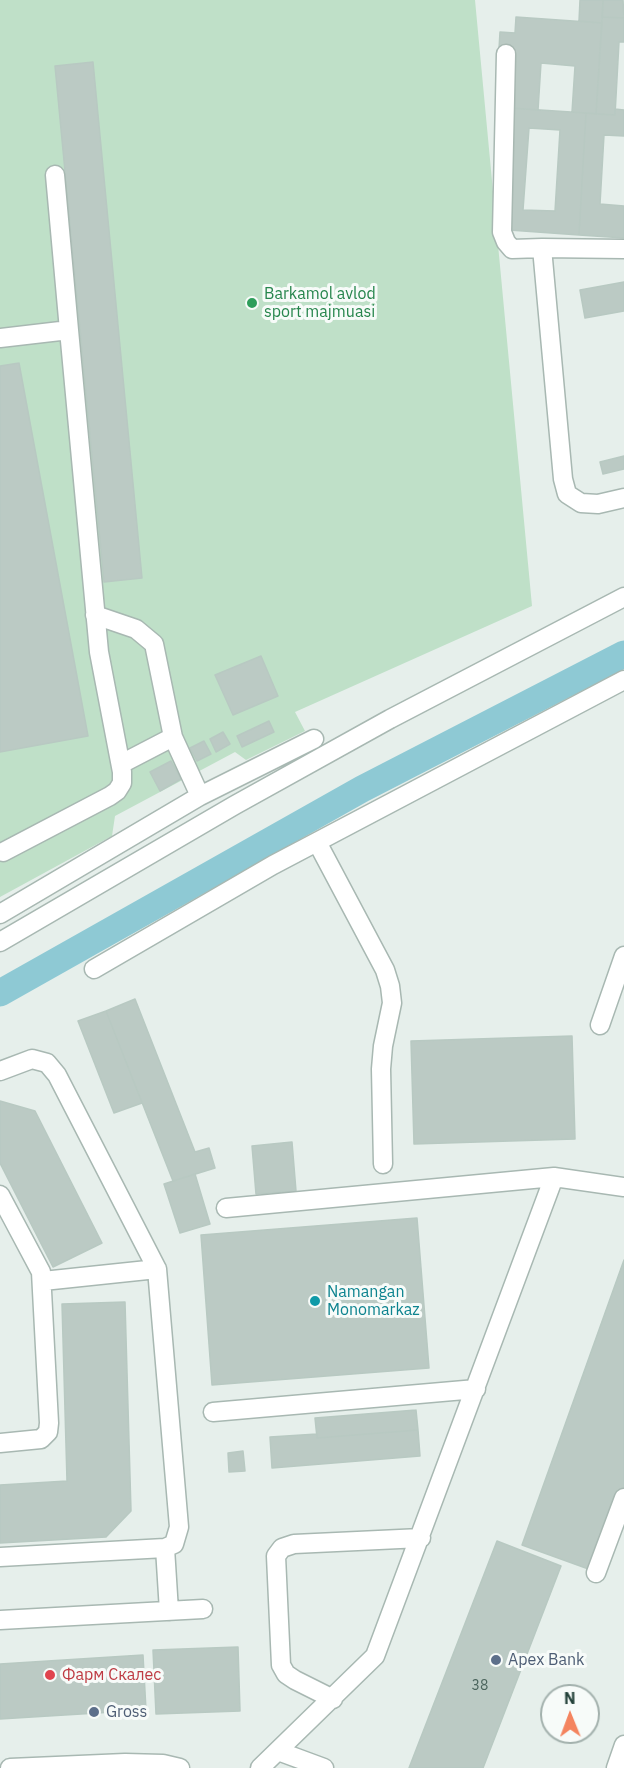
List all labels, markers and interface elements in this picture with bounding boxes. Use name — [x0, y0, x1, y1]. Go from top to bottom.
place label: Barkamol avlod sport majmuasi — [264, 284, 376, 322]
marker: Barkamol avlod sport majmuasi — [245, 296, 259, 310]
place label: Namangan Monomarkaz — [327, 1282, 420, 1320]
marker: Namangan Monomarkaz — [308, 1294, 322, 1308]
place label: Apex Bank — [508, 1650, 585, 1670]
marker: Apex Bank — [489, 1653, 503, 1667]
place label: Фарм Скалес — [62, 1665, 161, 1685]
marker: Фарм Скалес — [43, 1668, 57, 1682]
house number: 38 — [472, 1678, 488, 1694]
north arrow — [540, 1684, 600, 1744]
text: N — [564, 1688, 576, 1708]
place label: Gross — [106, 1702, 147, 1722]
marker: Gross — [87, 1705, 101, 1719]

